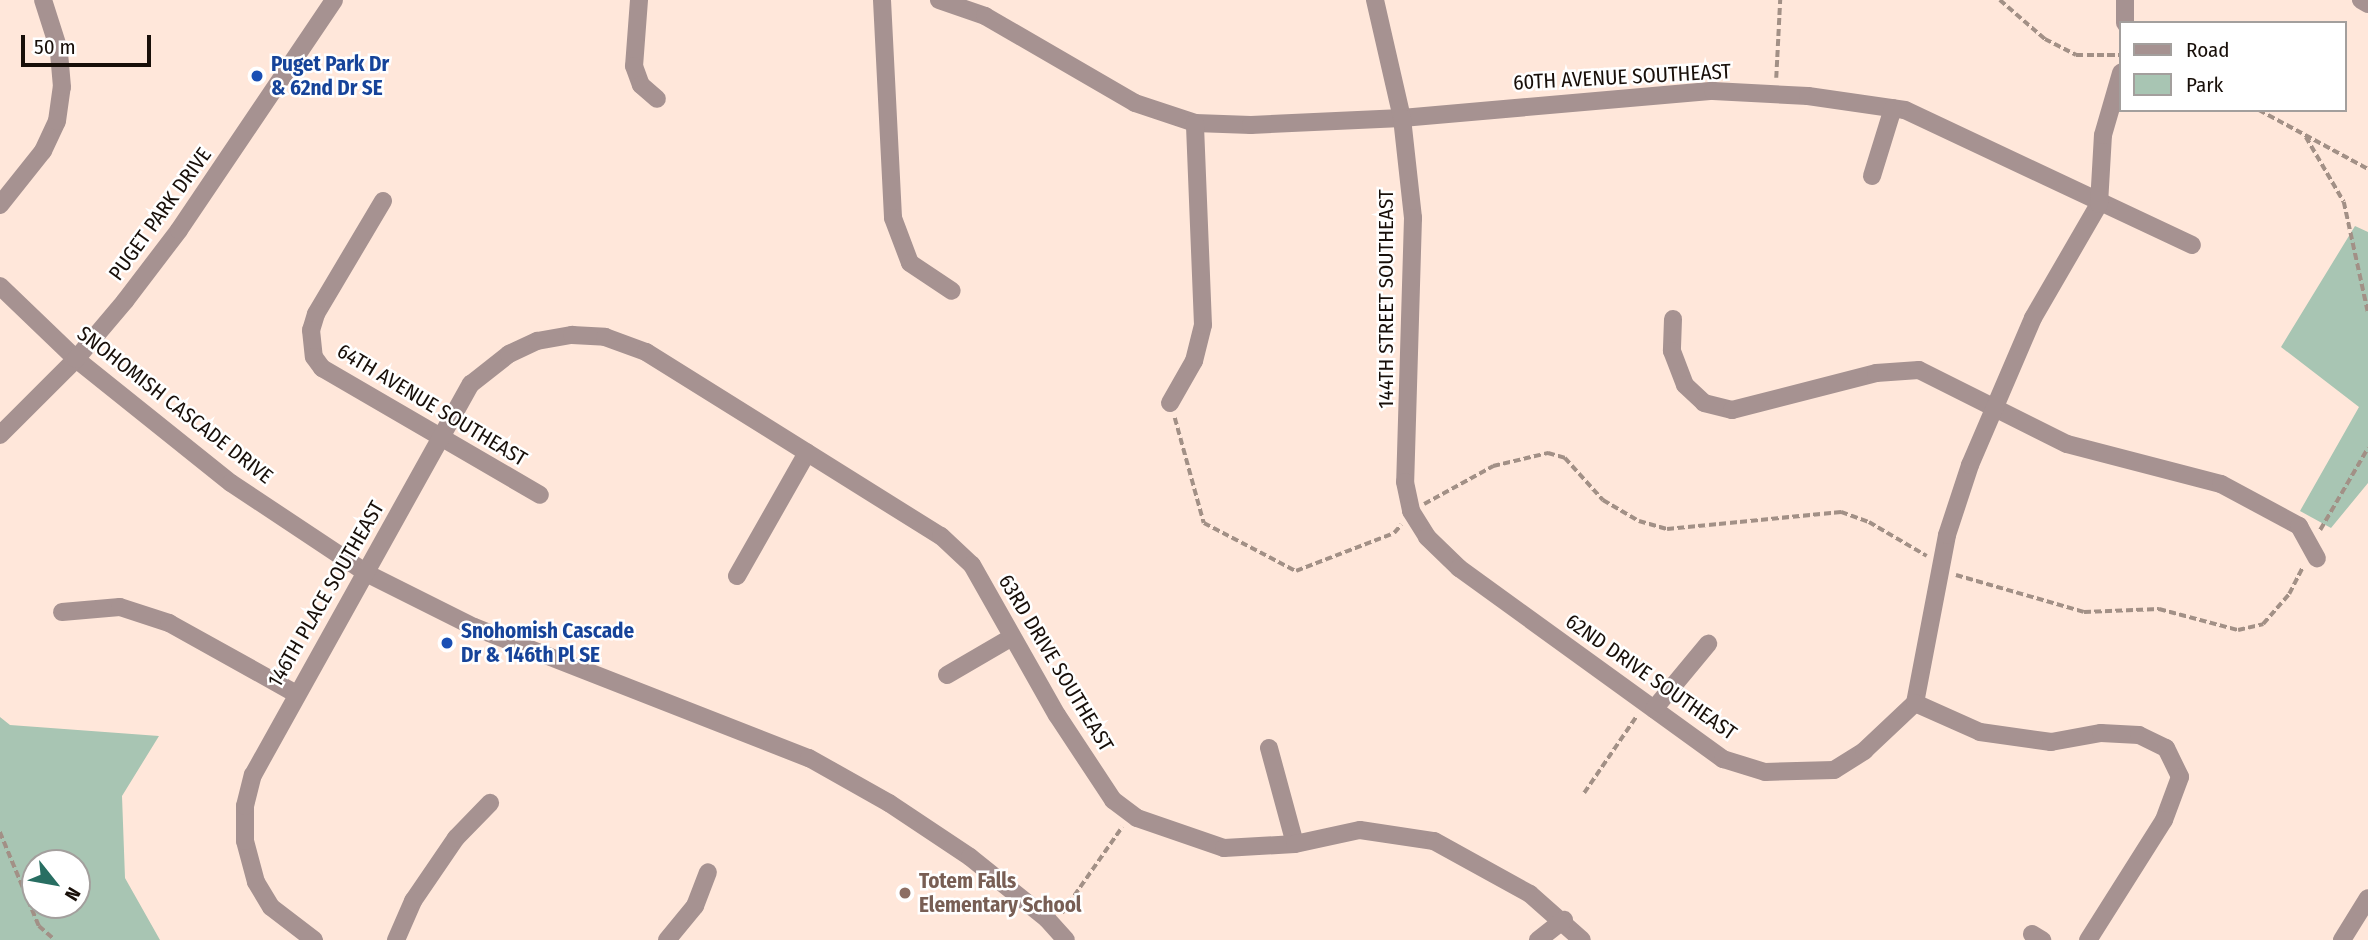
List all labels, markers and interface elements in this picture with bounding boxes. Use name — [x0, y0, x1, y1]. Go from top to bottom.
scale bar — [24, 21, 154, 65]
legend — [2120, 21, 2347, 112]
text: 50 m — [34, 34, 76, 60]
text: Road — [2186, 37, 2230, 63]
place label: Puget Park Dr & 62nd Dr SE — [271, 51, 389, 101]
street label: 60TH AVENUE SOUTHEAST — [1512, 59, 1732, 95]
marker: Puget Park Dr & 62nd Dr SE — [249, 68, 265, 84]
text: Park — [2186, 72, 2223, 98]
street label: PUGET PARK DRIVE — [103, 143, 217, 285]
street label: 144TH STREET SOUTHEAST — [1373, 189, 1399, 409]
street label: SNOHOMISH CASCADE DRIVE — [72, 321, 278, 489]
street label: 64TH AVENUE SOUTHEAST — [332, 338, 532, 472]
street label: 146TH PLACE SOUTHEAST — [262, 496, 390, 692]
street label: 63RD DRIVE SOUTHEAST — [993, 570, 1119, 756]
street label: 62ND DRIVE SOUTHEAST — [1561, 608, 1741, 746]
place label: Snohomish Cascade Dr & 146th Pl SE — [461, 618, 634, 668]
marker: Snohomish Cascade Dr & 146th Pl SE — [439, 635, 455, 651]
north arrow — [21, 849, 91, 919]
place label: Totem Falls Elementary School — [919, 868, 1082, 918]
text: N — [60, 883, 86, 905]
marker: Totem Falls Elementary School — [897, 885, 913, 901]

